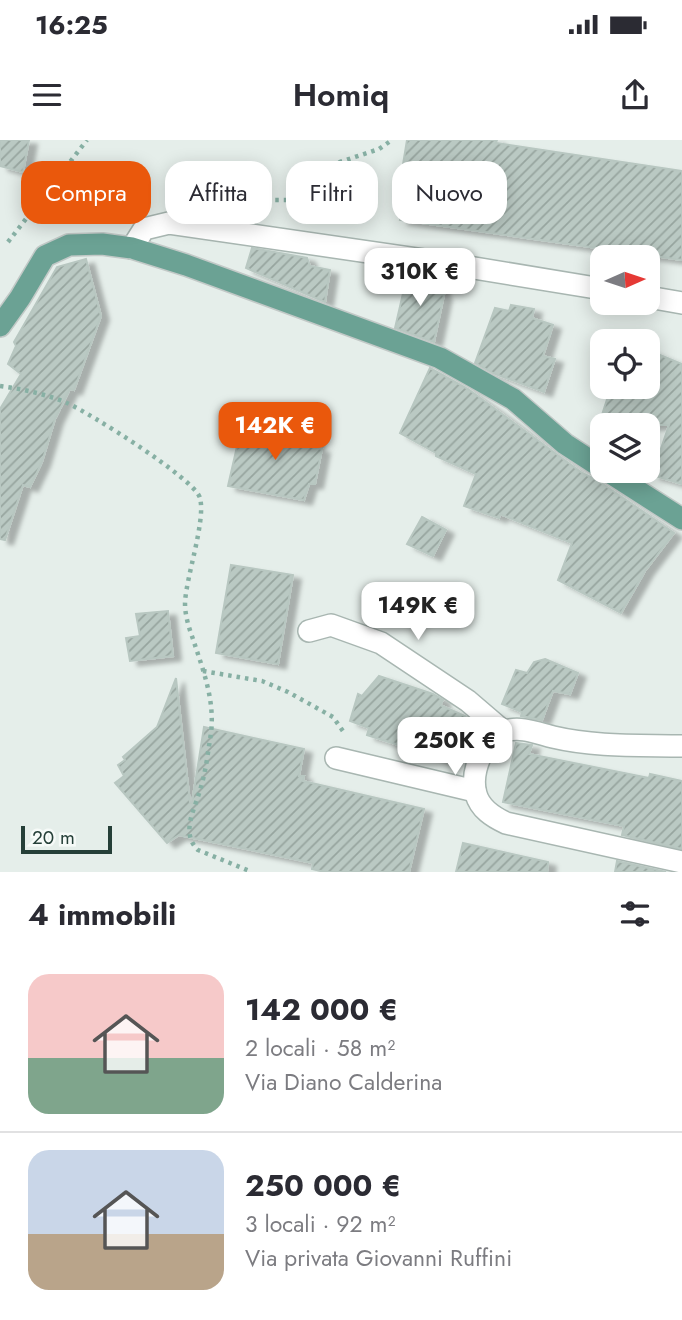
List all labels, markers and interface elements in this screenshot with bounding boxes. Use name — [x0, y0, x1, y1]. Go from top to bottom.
text: 16:25 — [35, 6, 108, 44]
text: Homiq — [293, 72, 389, 118]
icon: menu — [28, 76, 66, 114]
icon: share — [616, 76, 654, 114]
chip: Compra — [21, 161, 151, 224]
chip: Affitta — [165, 161, 272, 224]
chip: Filtri — [286, 161, 378, 224]
chip: Nuovo — [392, 161, 507, 224]
north arrow — [590, 245, 660, 315]
map controls — [590, 245, 660, 483]
pin: 310K € — [363, 248, 477, 308]
text: 310K € — [380, 254, 460, 288]
button: locate — [590, 329, 660, 399]
pin: 142K € — [218, 402, 332, 462]
text: 142K € — [235, 408, 315, 442]
button: layers — [590, 413, 660, 483]
pin: 149K € — [361, 582, 475, 642]
text: 149K € — [377, 588, 459, 622]
pin: 250K € — [398, 718, 512, 777]
text: 250K € — [413, 723, 497, 757]
scale bar — [21, 823, 112, 855]
text: 20 m — [32, 824, 75, 851]
text: 4 immobili — [28, 893, 176, 936]
icon: filters — [616, 895, 654, 933]
text: 142 000 € — [245, 988, 398, 1031]
icon: home — [84, 1002, 168, 1086]
text: 2 locali · 58 m² — [245, 1031, 395, 1065]
text: Via Diano Calderina — [245, 1065, 442, 1099]
text: 250 000 € — [245, 1164, 401, 1207]
icon: home — [84, 1178, 168, 1262]
text: 3 locali · 92 m² — [245, 1207, 395, 1241]
text: Via privata Giovanni Ruffini — [245, 1241, 512, 1275]

